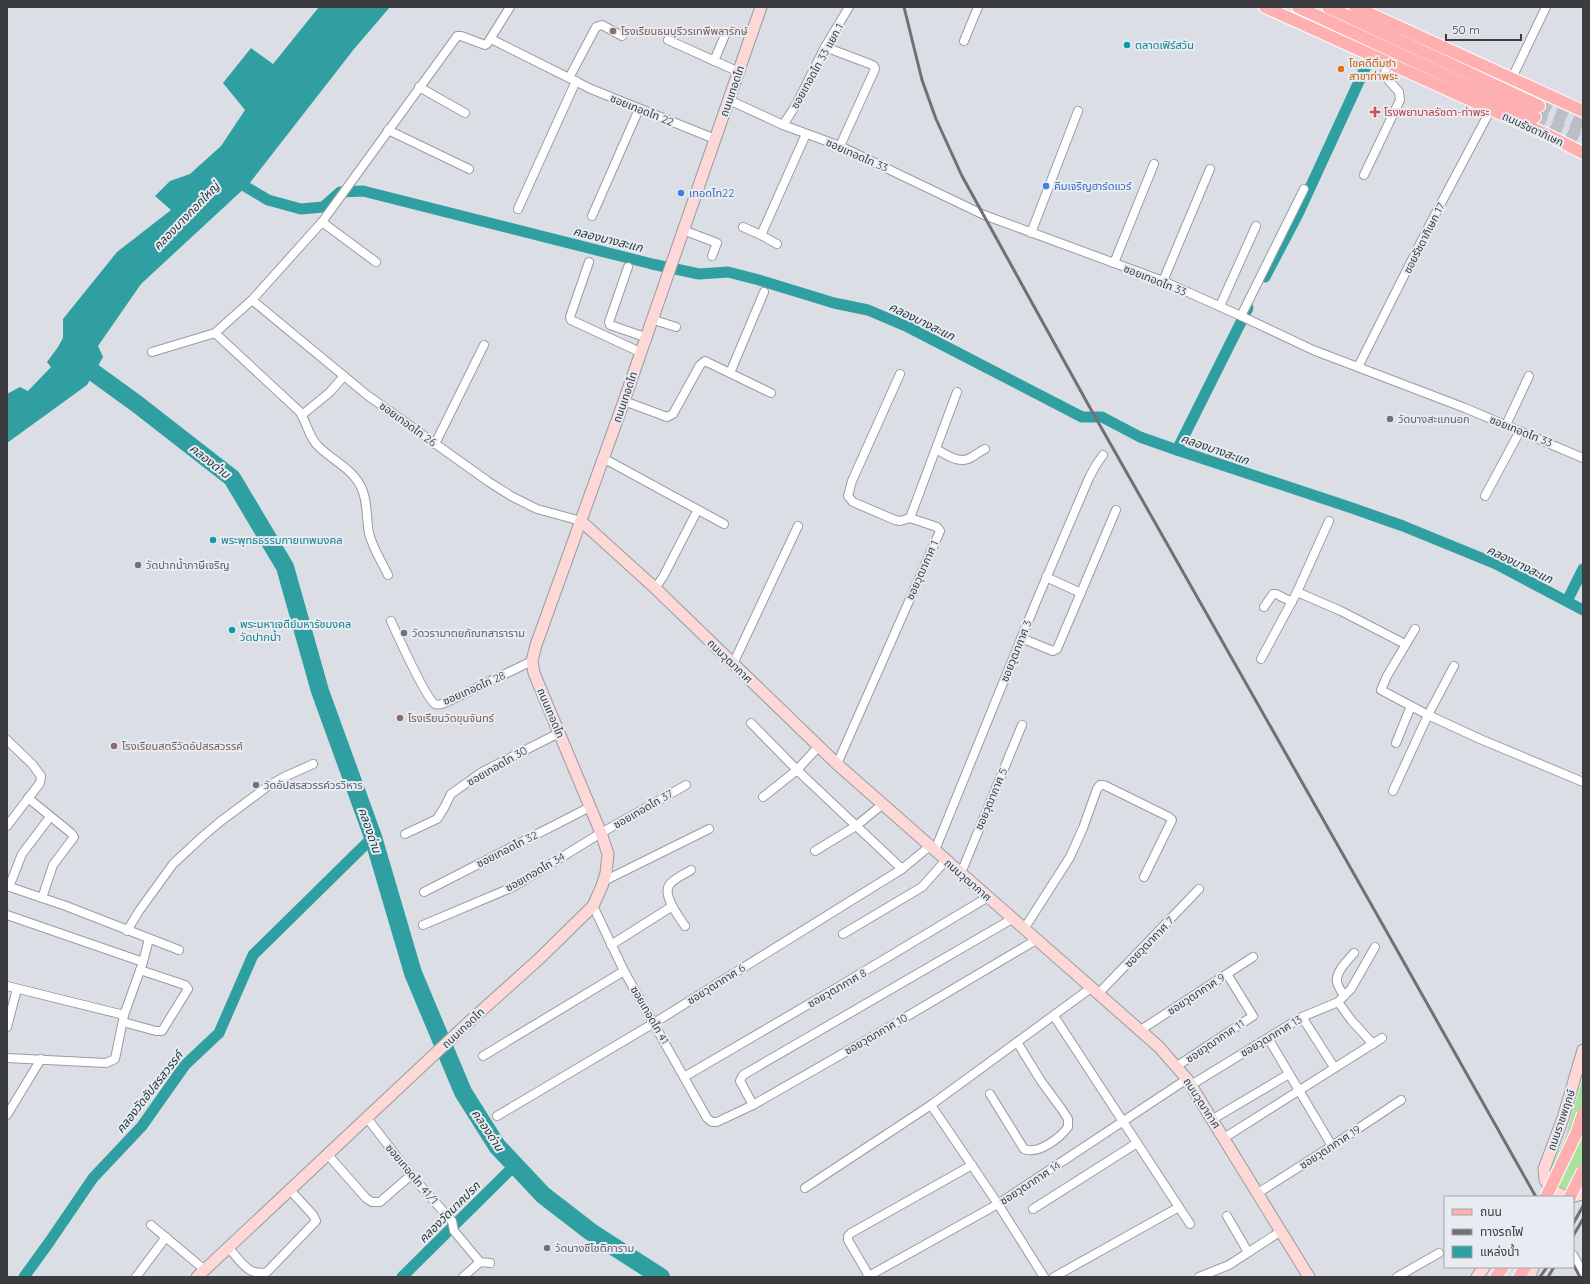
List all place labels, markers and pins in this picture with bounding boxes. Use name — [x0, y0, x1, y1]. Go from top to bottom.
place label: โรงเรียนธนบุรีวรเทพีพลารักษ์ — [621, 24, 748, 38]
marker: โรงเรียนธนบุรีวรเทพีพลารักษ์ — [608, 26, 618, 36]
place label: ตลาดเฟิร์สวัน — [1135, 38, 1194, 52]
marker: ตลาดเฟิร์สวัน — [1122, 40, 1132, 50]
place label: โชคดีติ่มซำ สาขาท่าพระ — [1349, 56, 1398, 83]
marker: โชคดีติ่มซำ สาขาท่าพระ — [1336, 64, 1346, 74]
place label: โรงพยาบาลรัชดา-ท่าพระ — [1384, 105, 1490, 119]
marker: โรงพยาบาลรัชดา-ท่าพระ — [1369, 106, 1381, 118]
place label: คิมเจริญฮาร์ดแวร์ — [1054, 179, 1132, 193]
marker: คิมเจริญฮาร์ดแวร์ — [1041, 181, 1051, 191]
place label: เทอดไท22 — [689, 186, 734, 200]
marker: เทอดไท22 — [676, 188, 686, 198]
place label: วัดบางสะแกนอก — [1398, 412, 1470, 426]
marker: วัดบางสะแกนอก — [1385, 414, 1395, 424]
place label: พระพุทธธรรมกายเทพมงคล — [221, 533, 342, 547]
marker: พระพุทธธรรมกายเทพมงคล — [208, 535, 218, 545]
place label: วัดปากน้ำภาษีเจริญ — [146, 557, 229, 572]
marker: วัดปากน้ำภาษีเจริญ — [133, 560, 143, 570]
place label: พระมหาเจดีย์มหารัชมงคล วัดปากน้ำ — [240, 617, 351, 644]
marker: พระมหาเจดีย์มหารัชมงคล วัดปากน้ำ — [227, 625, 237, 635]
place label: วัดวรามาตยภัณฑสาราราม — [412, 626, 525, 640]
marker: วัดวรามาตยภัณฑสาราราม — [399, 628, 409, 638]
place label: โรงเรียนวัดขุนจันทร์ — [408, 711, 494, 725]
marker: โรงเรียนวัดขุนจันทร์ — [395, 713, 405, 723]
place label: โรงเรียนสตรีวัดอัปสรสวรรค์ — [122, 739, 243, 753]
marker: โรงเรียนสตรีวัดอัปสรสวรรค์ — [109, 741, 119, 751]
place label: วัดอัปสรสวรรค์วรวิหาร — [264, 778, 363, 792]
marker: วัดอัปสรสวรรค์วรวิหาร — [251, 780, 261, 790]
place label: วัดนางชีโชติการาม — [555, 1241, 634, 1255]
marker: วัดนางชีโชติการาม — [542, 1243, 552, 1253]

